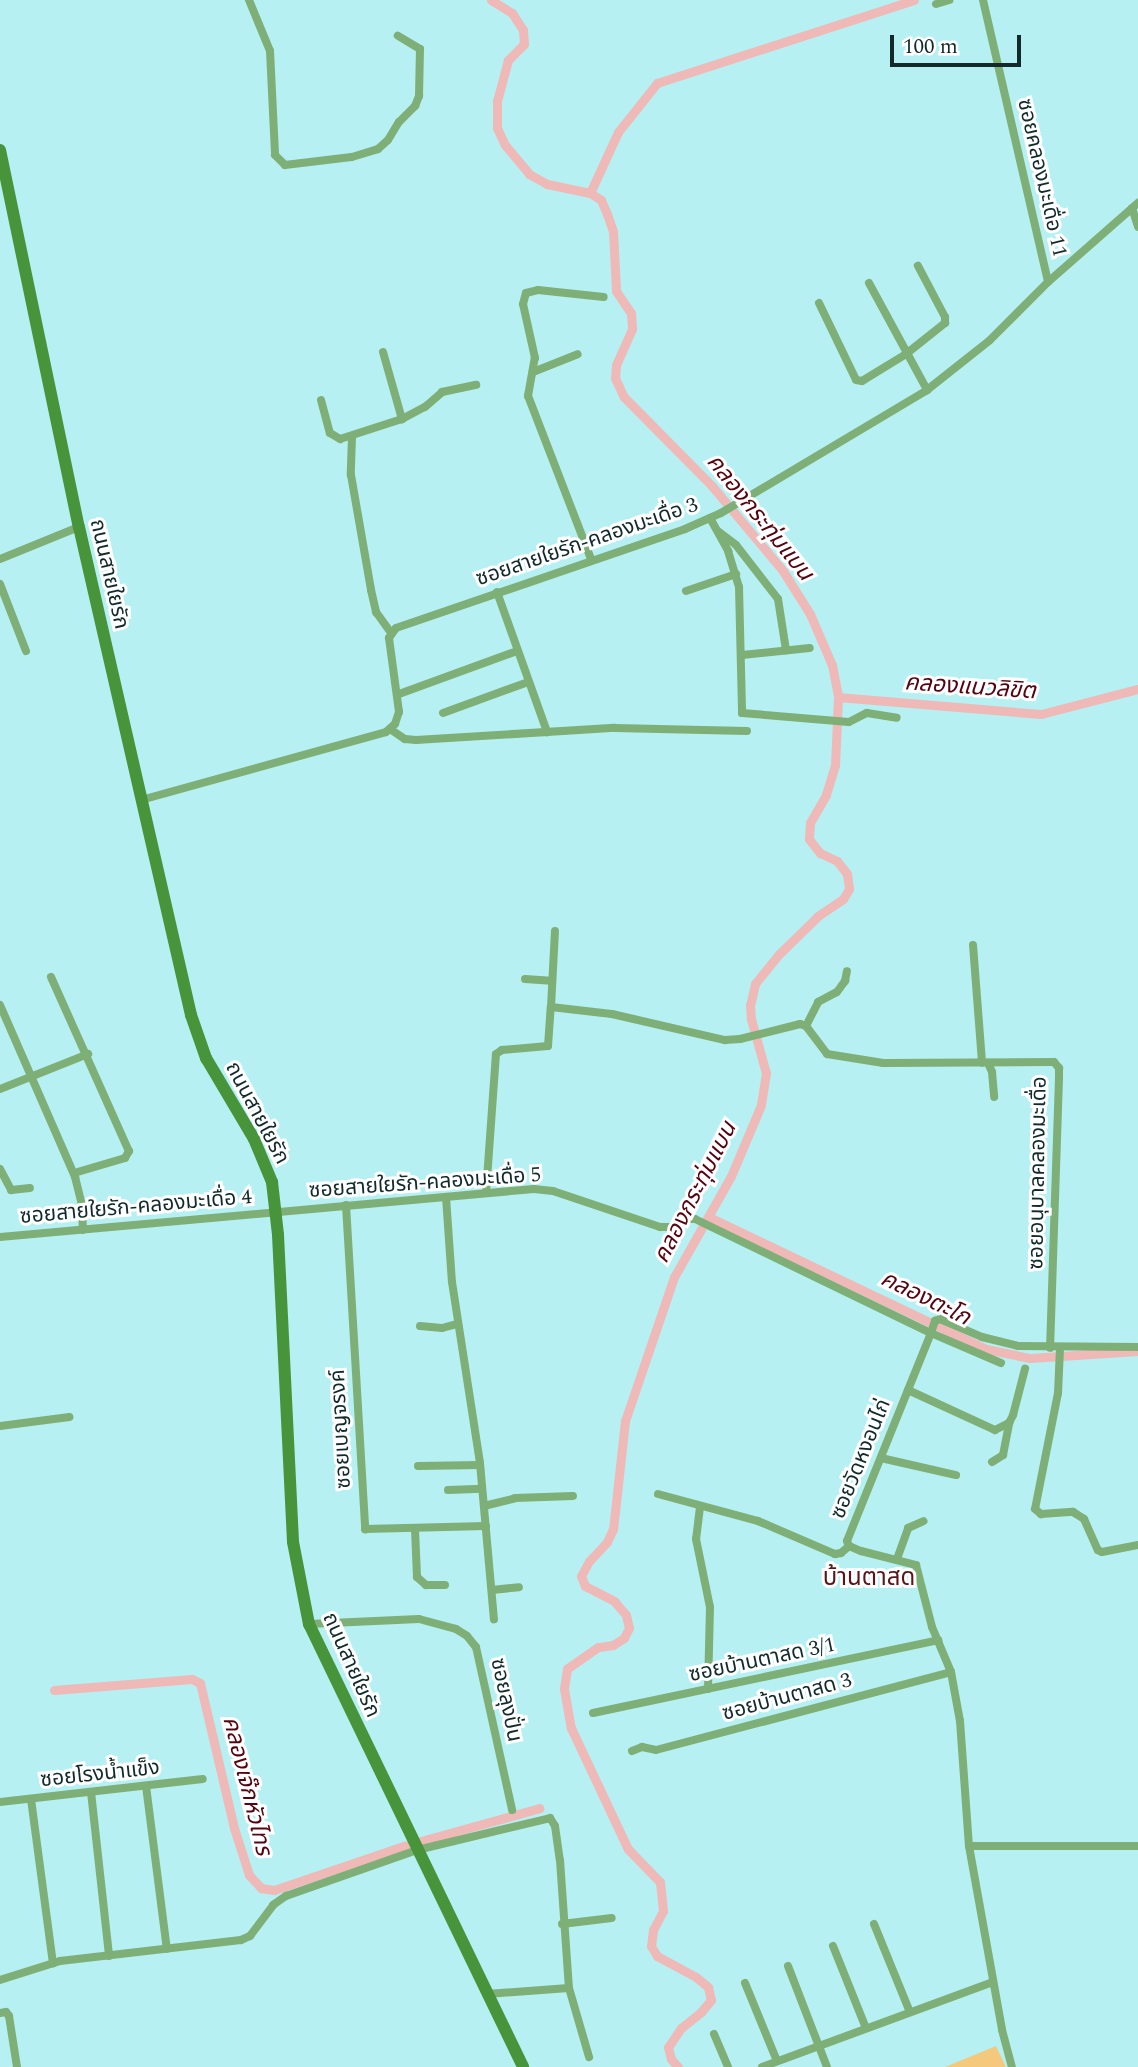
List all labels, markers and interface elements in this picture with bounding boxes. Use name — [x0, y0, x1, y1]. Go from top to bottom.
scale bar — [893, 21, 1024, 65]
text: 100 m — [903, 31, 958, 63]
street label: ซอยคลองมะเดื่อ 11 — [1012, 96, 1072, 260]
water label: คลองกระทุ่มแบน — [700, 449, 818, 587]
street label: ซอยสายใยรัก-คลองมะเดื่อ 3 — [473, 492, 701, 592]
street label: ถนนสายใยรัก — [84, 517, 134, 631]
water label: คลองแนวลิขิต — [903, 670, 1037, 706]
street label: ถนนสายใยรัก — [220, 1058, 294, 1168]
street label: ซอยอนุบาลคลองมะเดื่อ — [1024, 1076, 1052, 1270]
water label: คลองกระทุ่มแบน — [649, 1118, 743, 1268]
street label: ซอยสายใยรัก-คลองมะเดื่อ 5 — [308, 1162, 542, 1204]
street label: ซอยสายใยรัก-คลองมะเดื่อ 4 — [19, 1184, 253, 1230]
water label: คลองตะโก — [876, 1266, 974, 1332]
street label: ซอยเบญจรงค์ — [325, 1369, 357, 1489]
street label: ซอยวัดหงอนไก่ — [826, 1395, 896, 1523]
district label: บ้านตาสด — [823, 1565, 915, 1593]
street label: ถนนสายใยรัก — [317, 1609, 385, 1721]
street label: ซอยบ้านตาสด 3/1 — [687, 1632, 837, 1688]
street label: ซอยลุงปั่น — [485, 1656, 527, 1744]
street label: ซอยบ้านตาสด 3 — [720, 1668, 854, 1726]
water label: คลองเจ๊กหัวไทร — [215, 1714, 277, 1858]
street label: ซอยโรงน้ำแข็ง — [39, 1755, 161, 1793]

